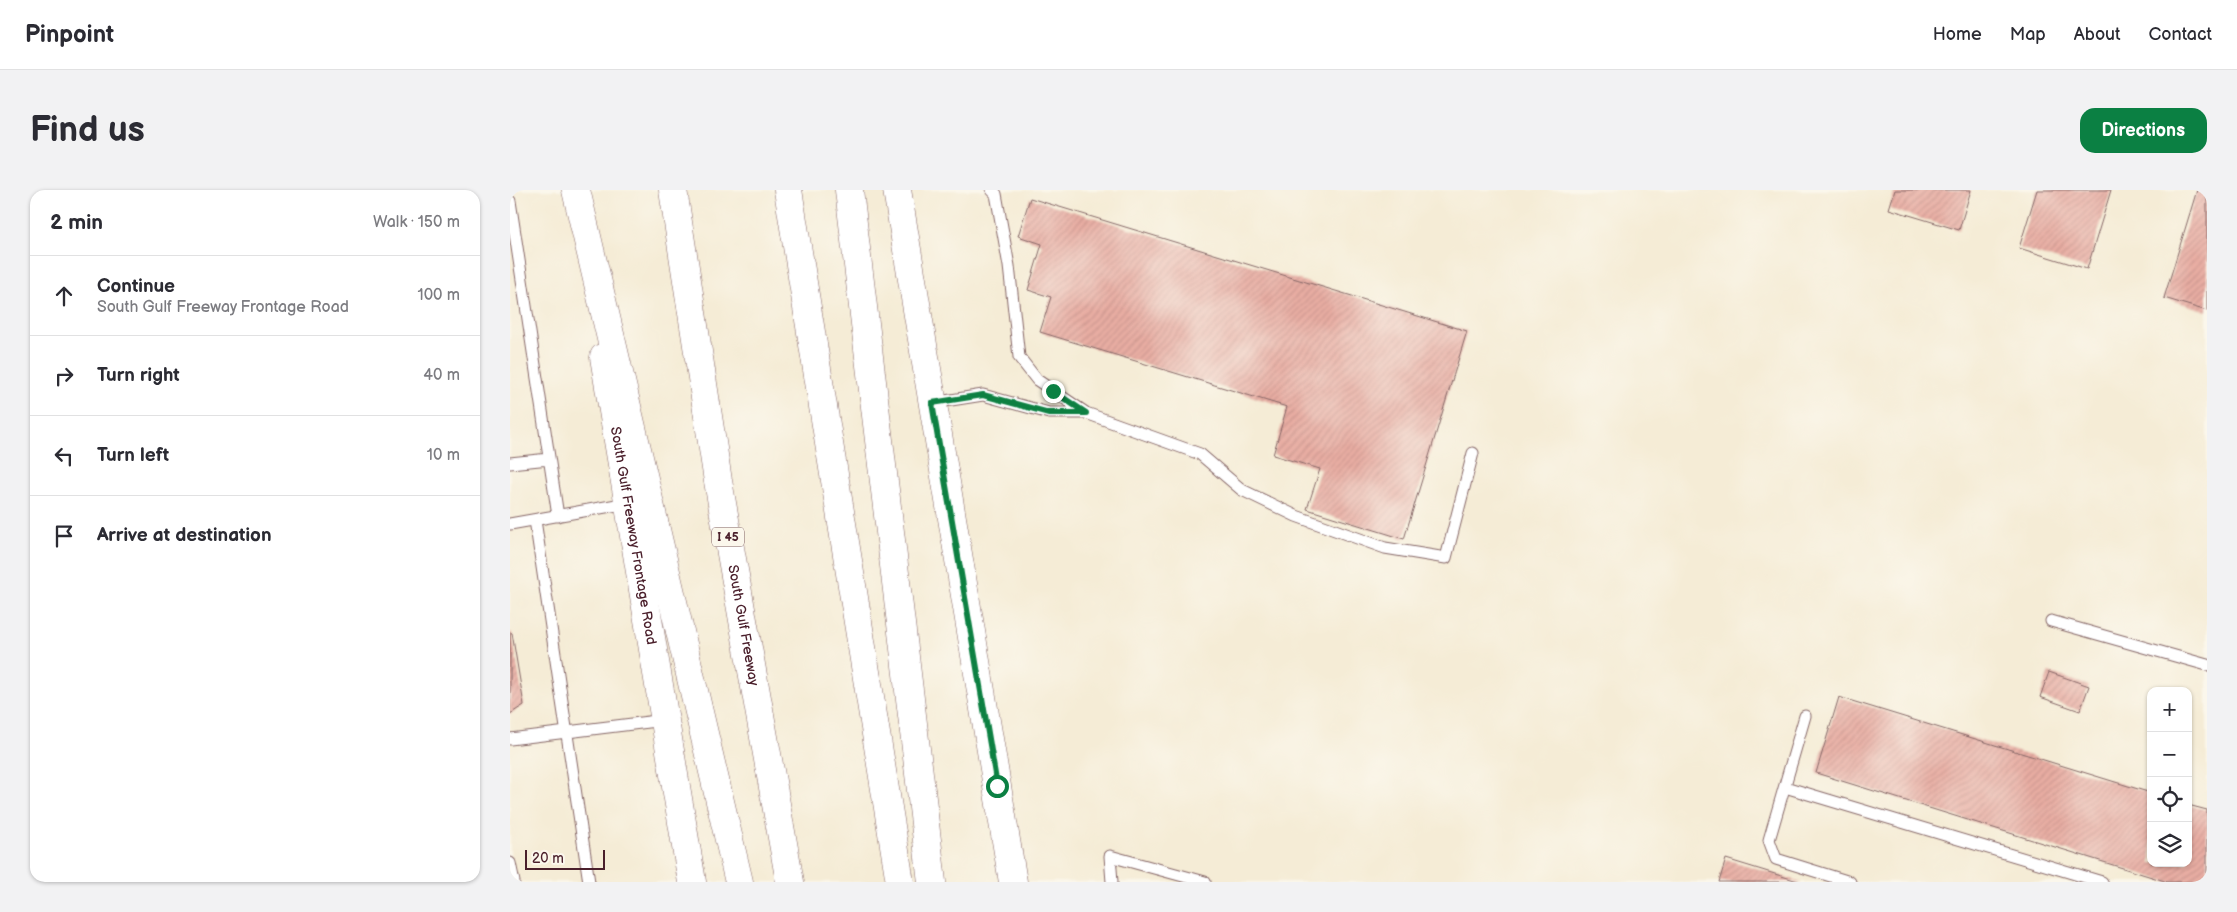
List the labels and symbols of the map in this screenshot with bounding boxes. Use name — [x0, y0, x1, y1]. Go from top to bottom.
route end — [1042, 380, 1065, 403]
street label: South Gulf Freeway Frontage Road — [607, 425, 660, 646]
road number: I 45 — [712, 528, 744, 547]
street label: South Gulf Freeway — [724, 563, 763, 688]
route start — [986, 775, 1009, 798]
scale bar — [525, 847, 605, 870]

